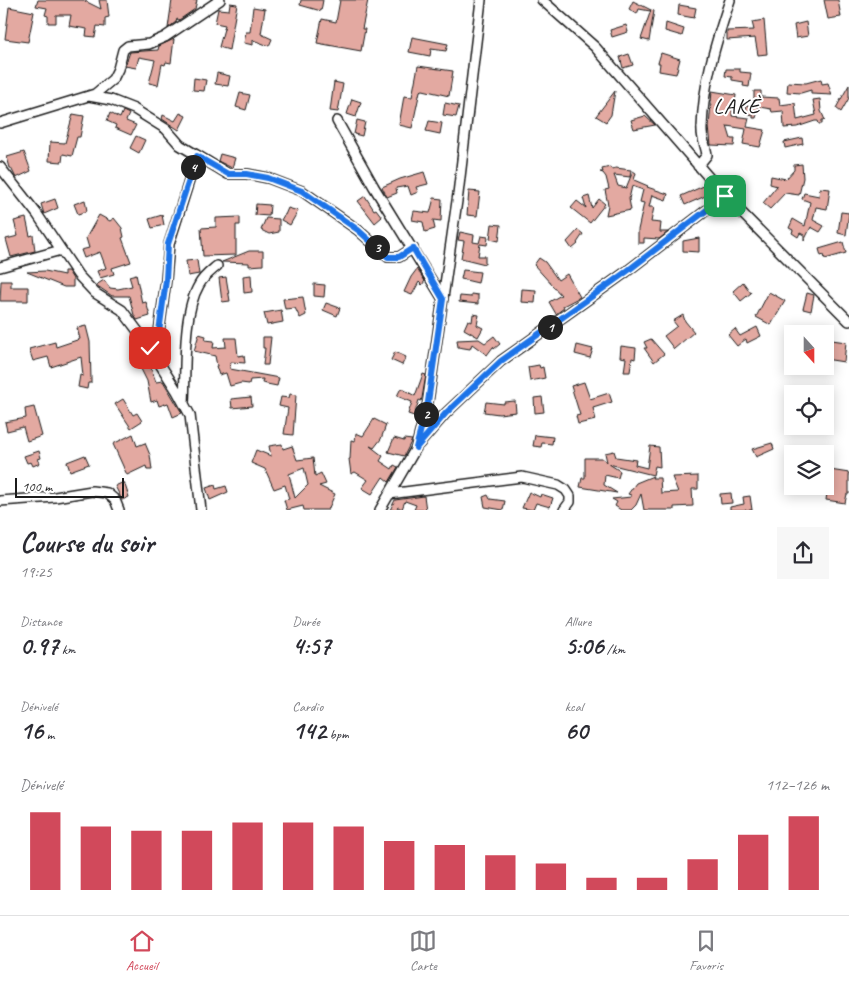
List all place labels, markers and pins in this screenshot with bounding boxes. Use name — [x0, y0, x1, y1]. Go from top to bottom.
pin: 4 — [180, 154, 206, 180]
pin — [704, 175, 746, 217]
pin: 3 — [364, 234, 390, 260]
pin: 1 — [538, 314, 562, 340]
pin — [129, 327, 171, 369]
pin: 2 — [414, 402, 438, 426]

